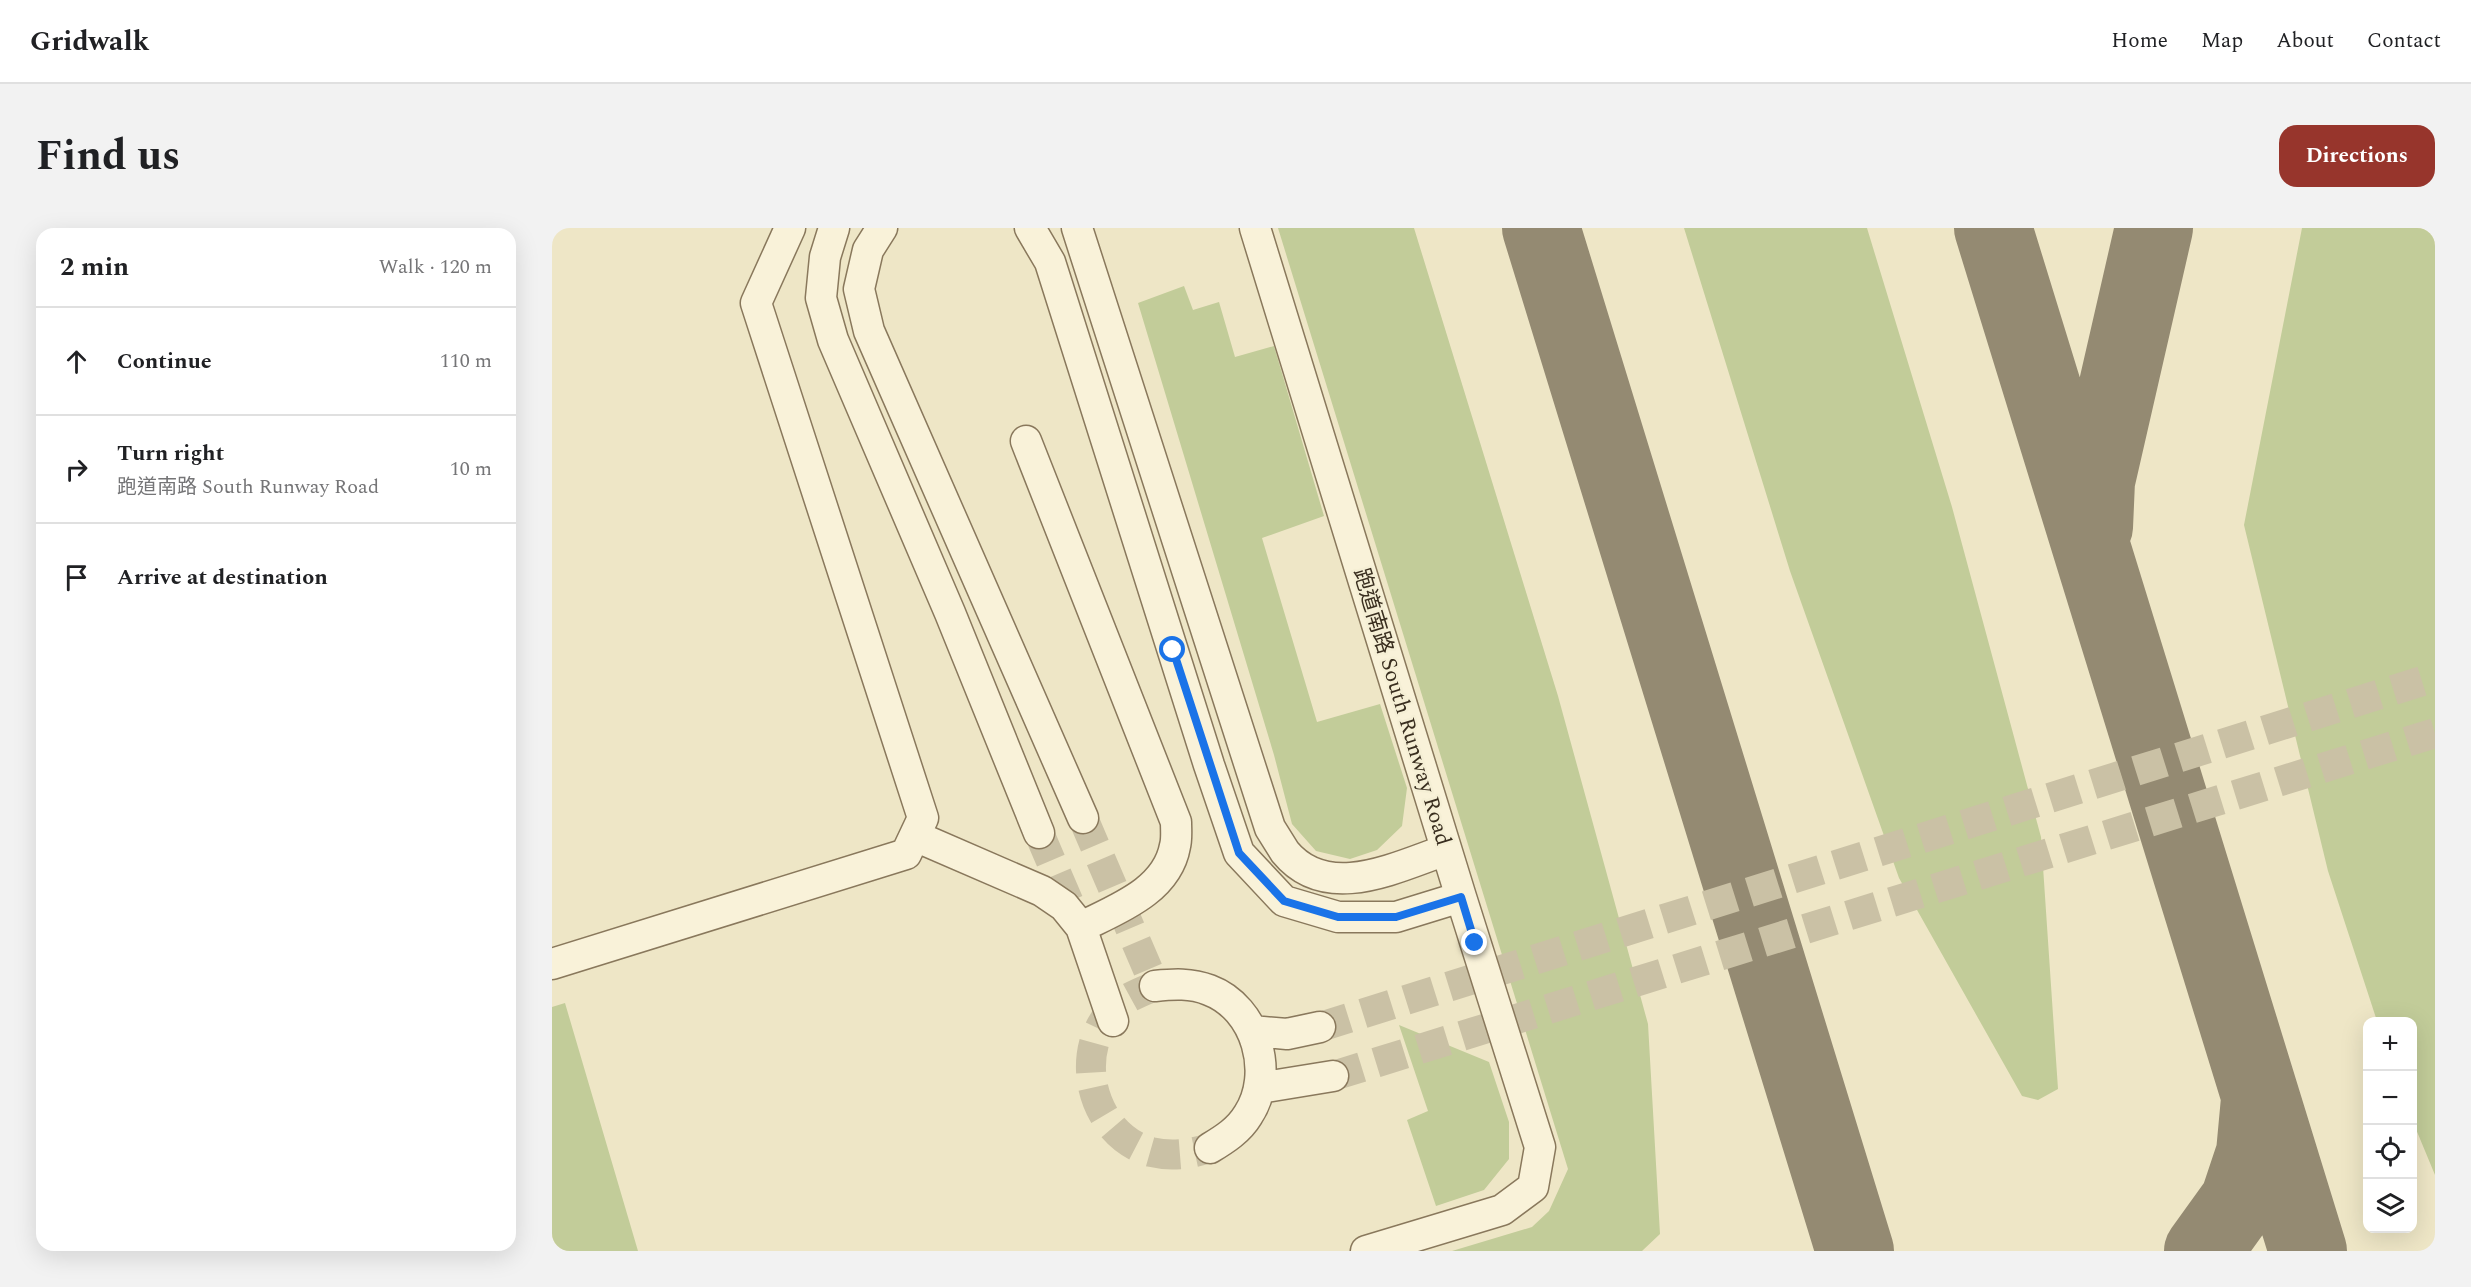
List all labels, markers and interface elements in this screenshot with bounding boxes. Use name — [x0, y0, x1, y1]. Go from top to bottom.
text: Gridwalk — [30, 20, 149, 63]
text: Home — [2111, 25, 2168, 57]
text: Map — [2201, 25, 2243, 57]
text: About — [2276, 25, 2334, 57]
text: Contact — [2367, 25, 2441, 57]
text: Find us — [36, 125, 180, 188]
button: Directions — [2279, 125, 2435, 187]
text: 2 min — [60, 247, 129, 287]
text: Walk · 120 m — [379, 252, 492, 282]
icon: ahead — [60, 345, 93, 378]
text: Continue — [117, 345, 212, 378]
text: 110 m — [440, 346, 492, 376]
text: Turn right — [117, 437, 224, 470]
icon: right — [60, 453, 93, 486]
text: 10 m — [450, 454, 492, 484]
text: 跑道南路 South Runway Road — [117, 472, 379, 502]
icon: arrive — [60, 561, 93, 594]
text: Arrive at destination — [117, 561, 328, 594]
street label: 跑道南路 South Runway Road — [1344, 564, 1460, 850]
route start — [1159, 636, 1185, 662]
route end — [1461, 929, 1487, 955]
map controls — [2363, 1017, 2417, 1233]
button: + — [2363, 1017, 2417, 1071]
button: − — [2363, 1071, 2417, 1125]
button: locate — [2363, 1125, 2417, 1179]
button: layers — [2363, 1179, 2417, 1233]

